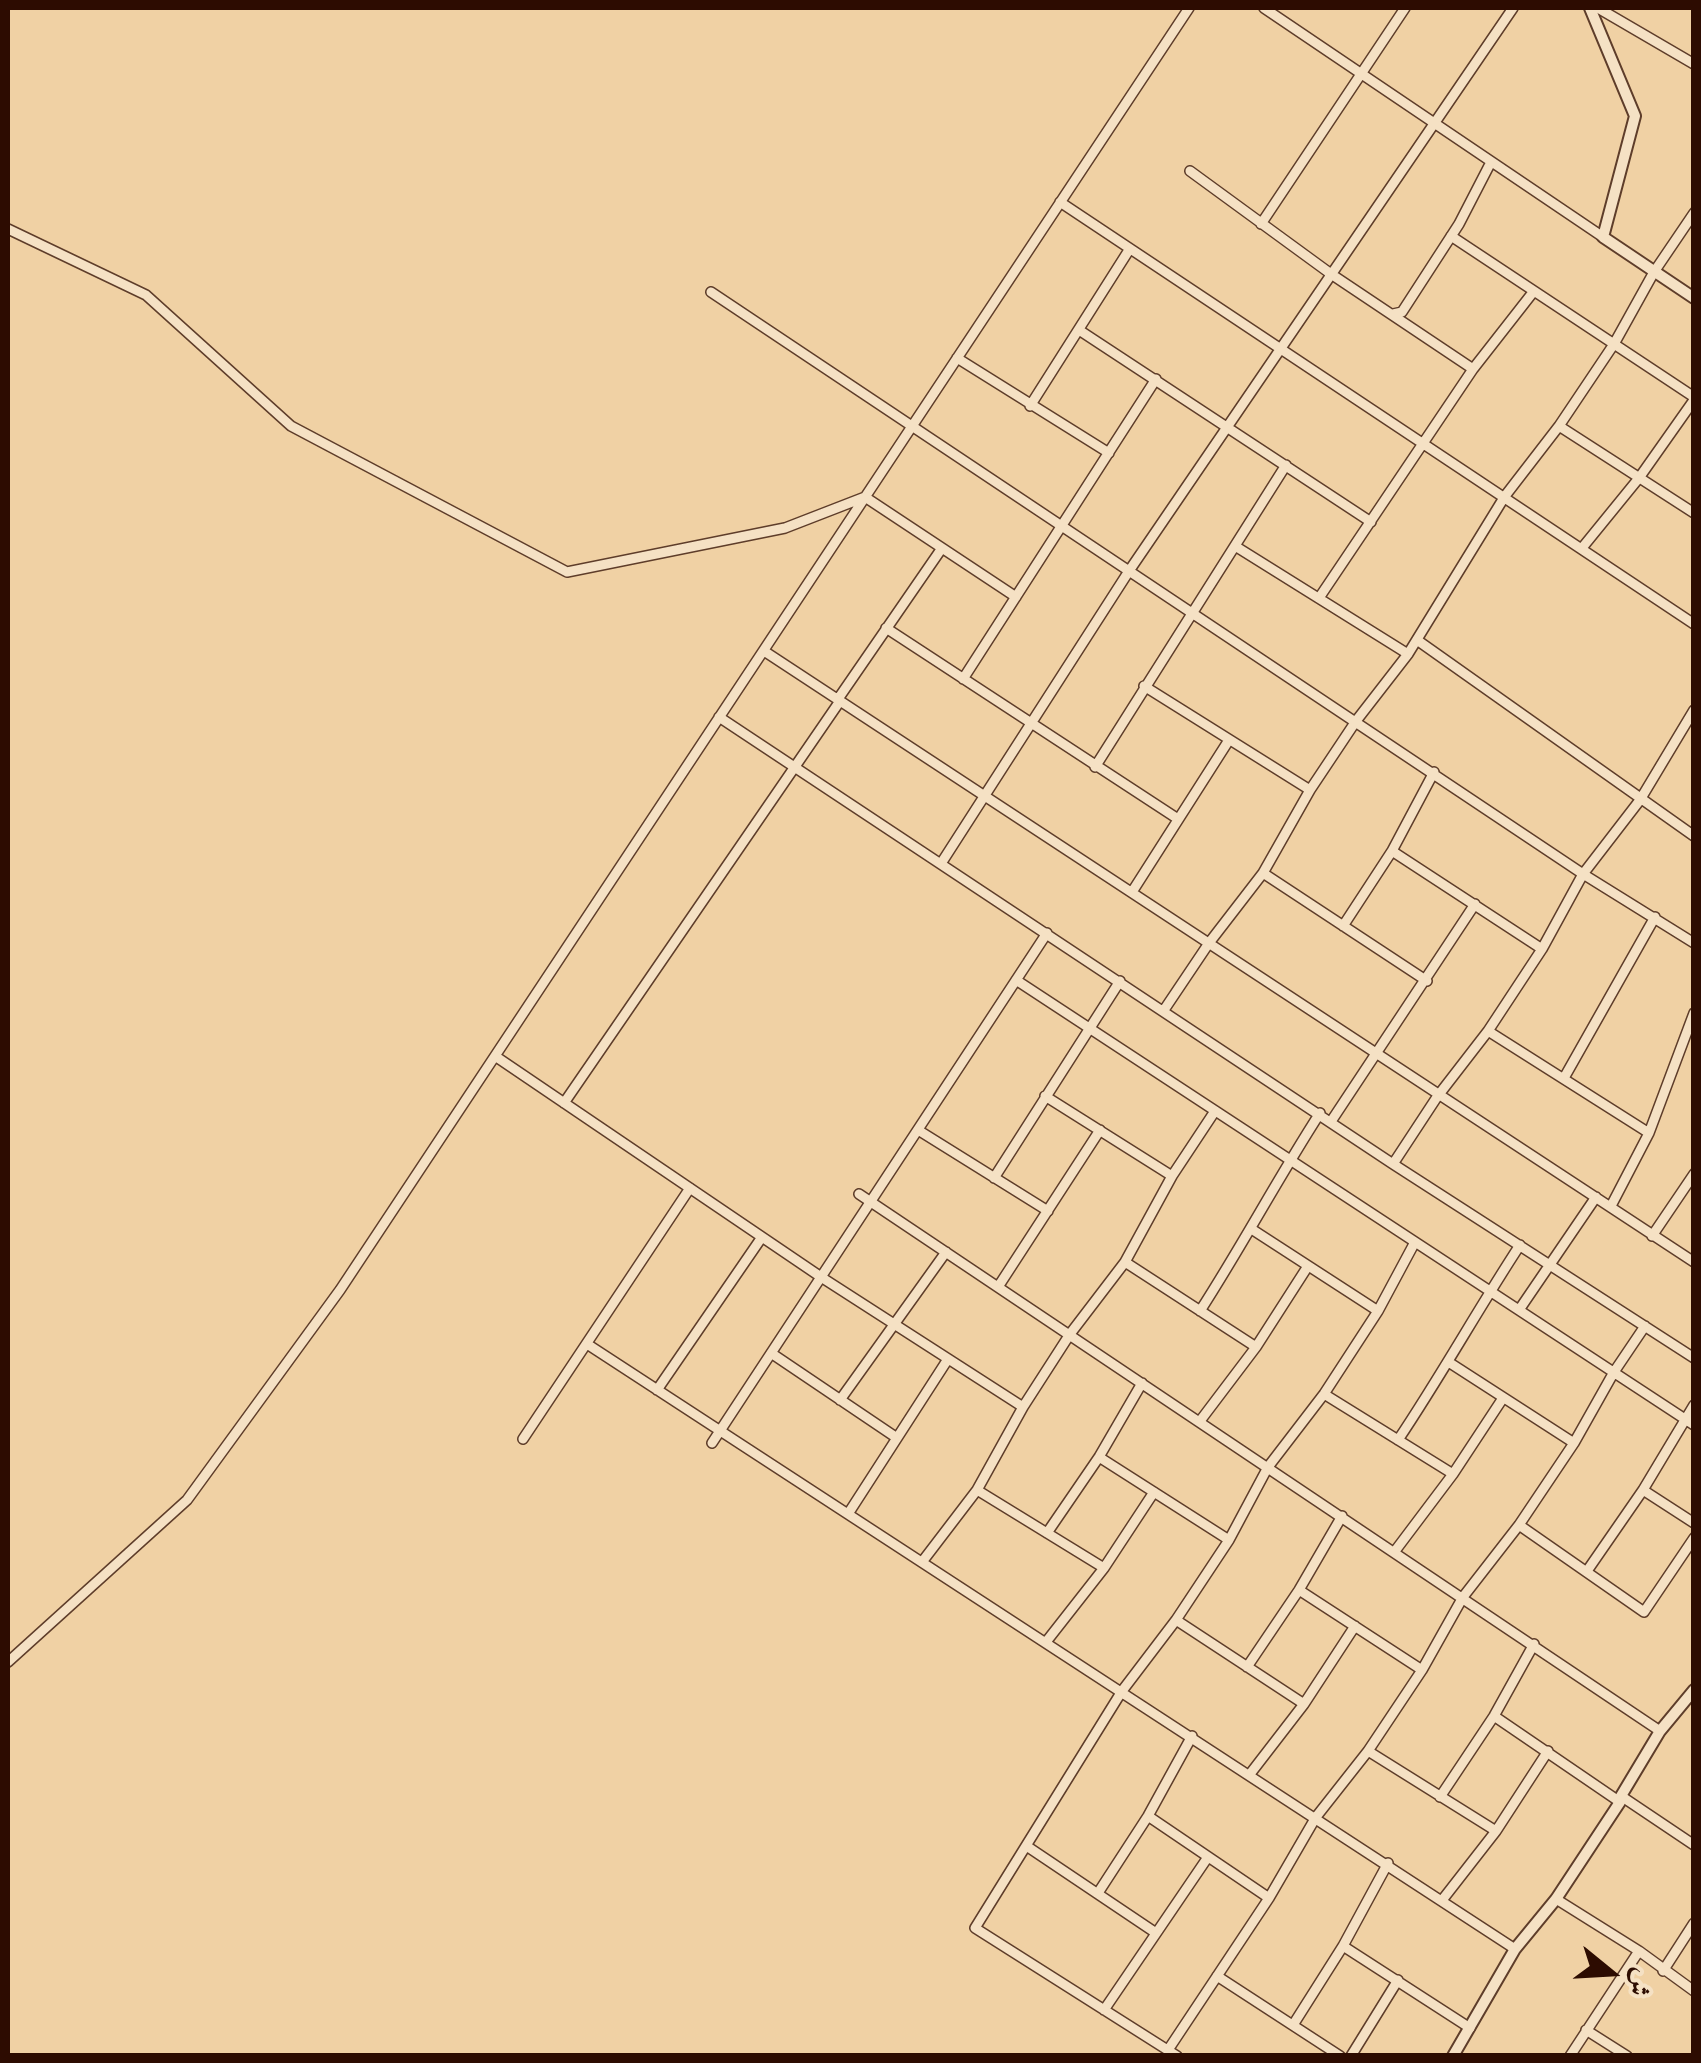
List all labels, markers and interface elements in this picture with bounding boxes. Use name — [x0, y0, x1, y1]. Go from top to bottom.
north arrow — [1561, 1923, 1661, 2023]
text: ش — [1619, 1964, 1661, 2001]

